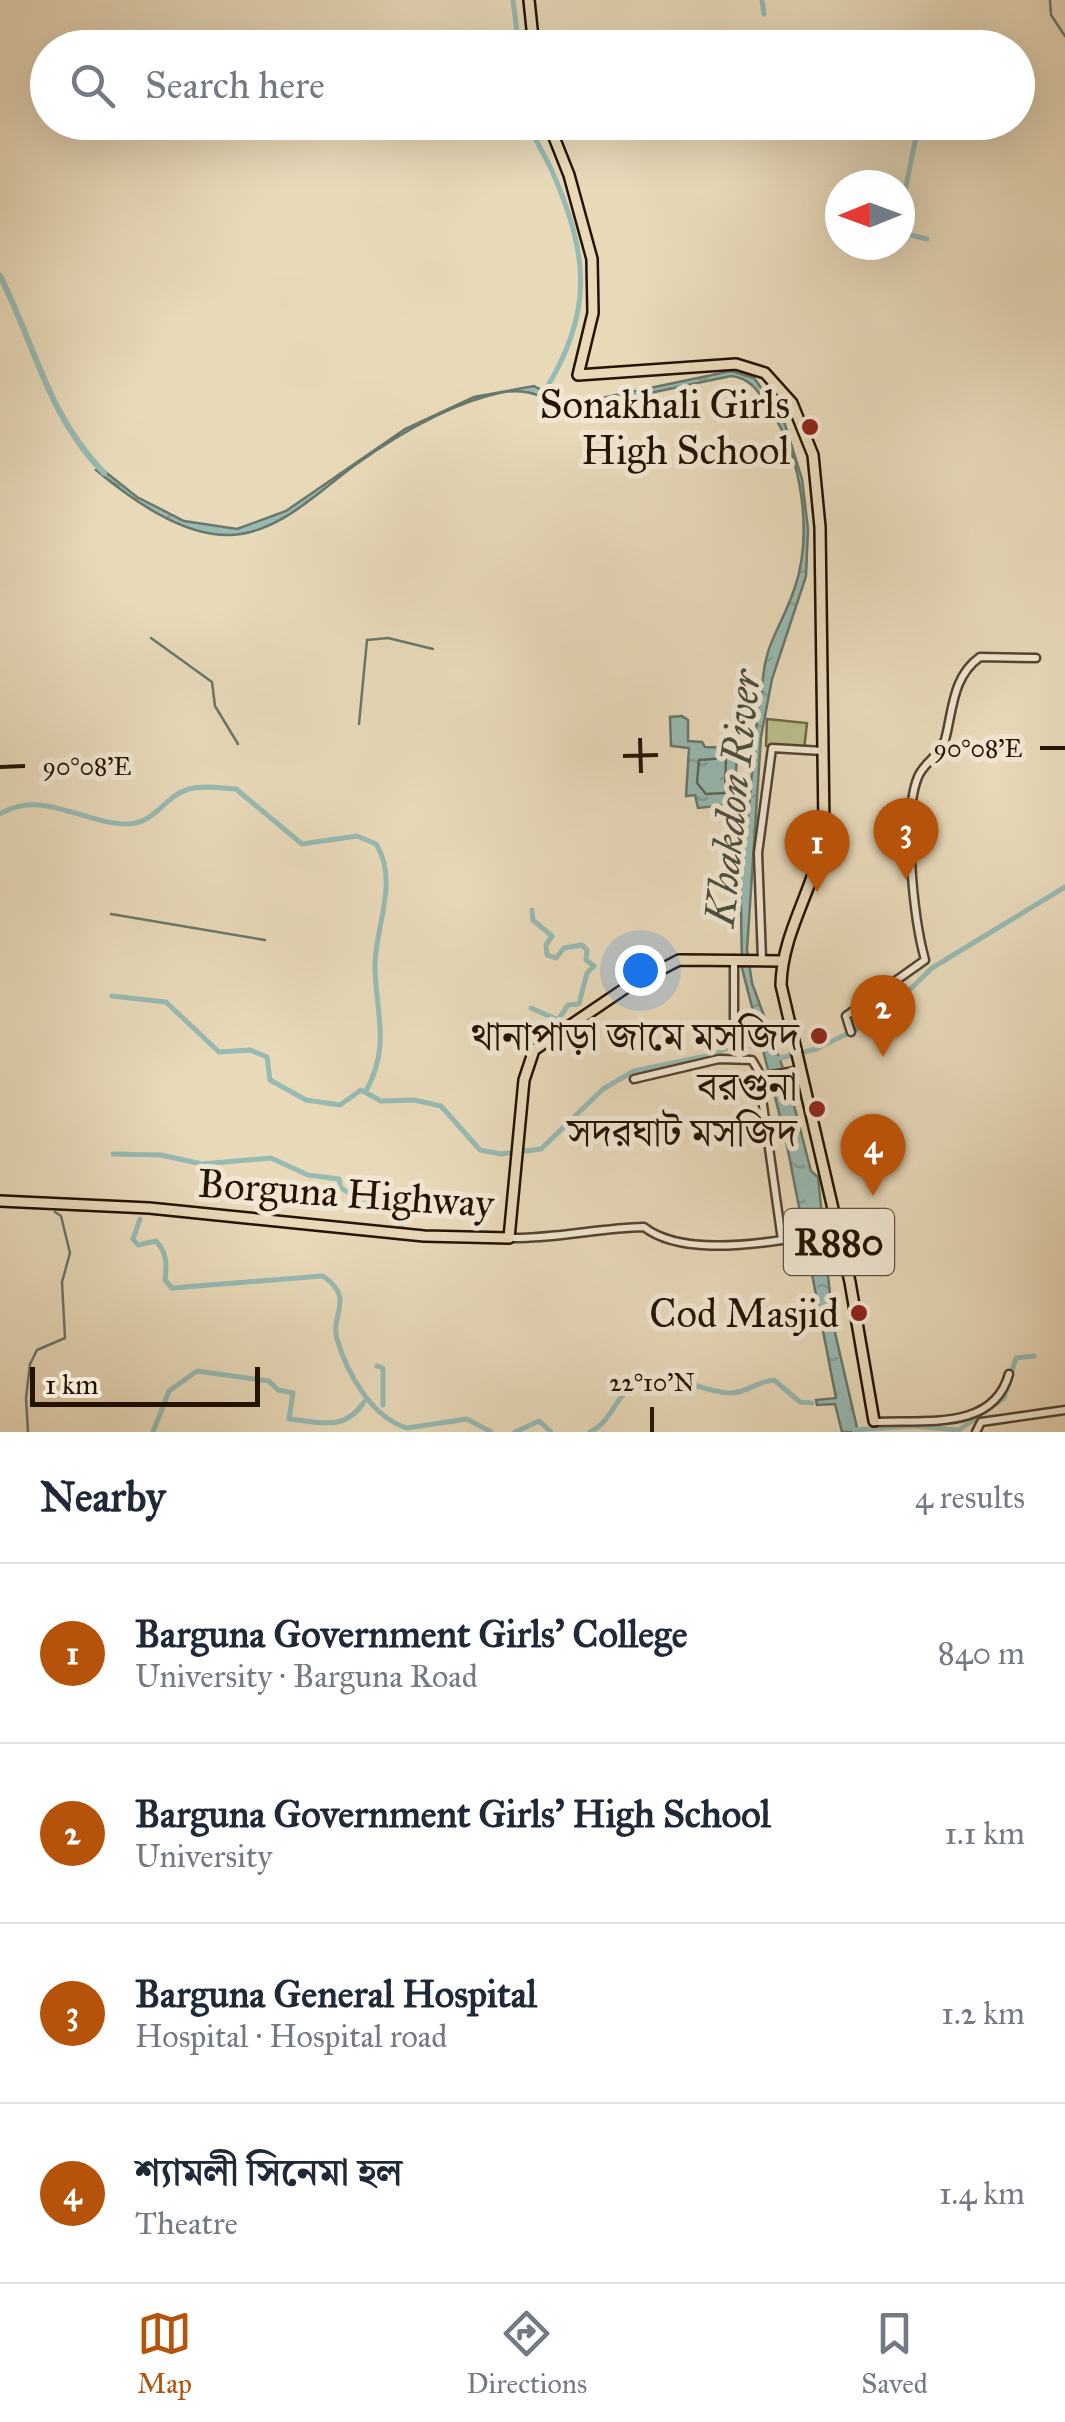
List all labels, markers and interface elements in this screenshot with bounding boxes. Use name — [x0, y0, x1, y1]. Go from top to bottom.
search box — [30, 30, 1035, 140]
icon: search — [65, 58, 120, 113]
text: Search here — [145, 62, 325, 108]
north arrow — [825, 170, 915, 260]
place label: Sonakhali Girls High School — [539, 380, 790, 475]
marker: Sonakhali Girls High School — [799, 416, 821, 438]
water label: Khakdon River — [693, 665, 773, 931]
text: 90°08'E — [933, 733, 1023, 764]
text: 90°08'E — [42, 751, 132, 782]
pin: 3 — [874, 798, 938, 880]
pin: 1 — [784, 810, 850, 892]
your location — [615, 945, 666, 996]
pin: 2 — [850, 974, 916, 1057]
place label: থানাপাড়া জামে মসজিদ — [471, 1012, 801, 1061]
marker: থানাপাড়া জামে মসজিদ — [808, 1025, 830, 1047]
place label: বরগুনা সদরঘাট মসজিদ — [565, 1062, 799, 1157]
marker: বরগুনা সদরঘাট মসজিদ — [806, 1098, 828, 1120]
pin: 4 — [840, 1114, 906, 1196]
street label: Borguna Highway — [196, 1159, 497, 1228]
road number: R880 — [784, 1209, 894, 1275]
place label: Cod Masjid — [649, 1289, 839, 1338]
marker: Cod Masjid — [848, 1302, 870, 1324]
scale bar — [30, 1362, 260, 1406]
text: 1 km — [45, 1367, 99, 1402]
text: 22°10'N — [609, 1367, 695, 1398]
text: Nearby — [40, 1471, 165, 1523]
text: 4 results — [915, 1478, 1025, 1517]
text: Barguna Government Girls' College — [135, 1611, 688, 1657]
text: 1 — [66, 1634, 79, 1673]
text: 840 m — [938, 1634, 1025, 1673]
text: University · Barguna Road — [135, 1657, 478, 1696]
text: Barguna Government Girls' High School — [135, 1791, 771, 1837]
text: 2 — [65, 1814, 80, 1853]
text: 1.1 km — [944, 1814, 1025, 1853]
text: University — [135, 1837, 272, 1876]
text: Barguna General Hospital — [135, 1971, 537, 2017]
text: 3 — [66, 1994, 79, 2033]
text: 1.2 km — [941, 1994, 1025, 2033]
text: Hospital · Hospital road — [135, 2017, 447, 2056]
text: শ্যামলী সিনেমা হল — [135, 2149, 402, 2195]
text: 4 — [64, 2174, 81, 2213]
text: 1.4 km — [939, 2174, 1025, 2213]
text: Theatre — [135, 2204, 238, 2243]
tab: Map — [137, 2306, 192, 2401]
tab: Directions — [466, 2306, 587, 2401]
tab: Saved — [861, 2306, 928, 2401]

